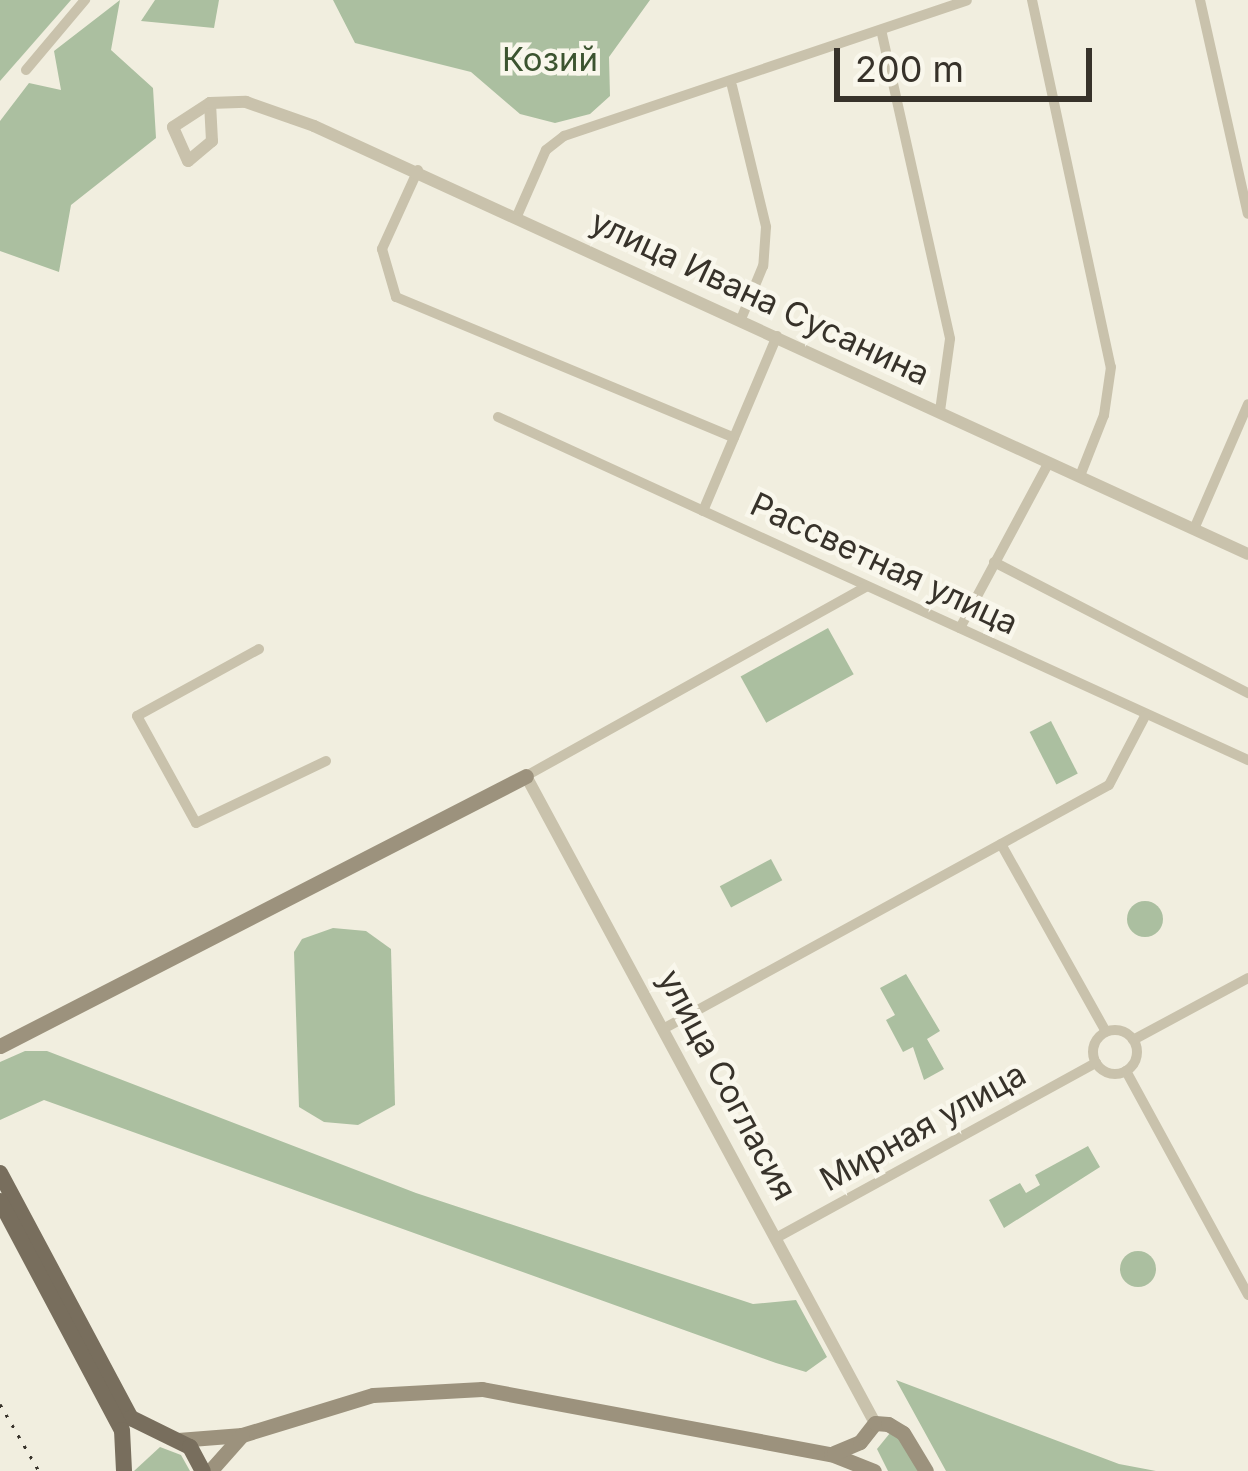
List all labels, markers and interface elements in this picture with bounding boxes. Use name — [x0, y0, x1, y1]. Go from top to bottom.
scale bar — [840, 24, 1098, 98]
park label: Козий — [502, 40, 598, 80]
text: 200 m — [855, 47, 964, 91]
street label: улица Ивана Сусанина — [584, 202, 936, 394]
street label: Рассветная улица — [744, 485, 1024, 643]
street label: улица Согласия — [650, 963, 804, 1207]
street label: Мирная улица — [813, 1054, 1033, 1200]

